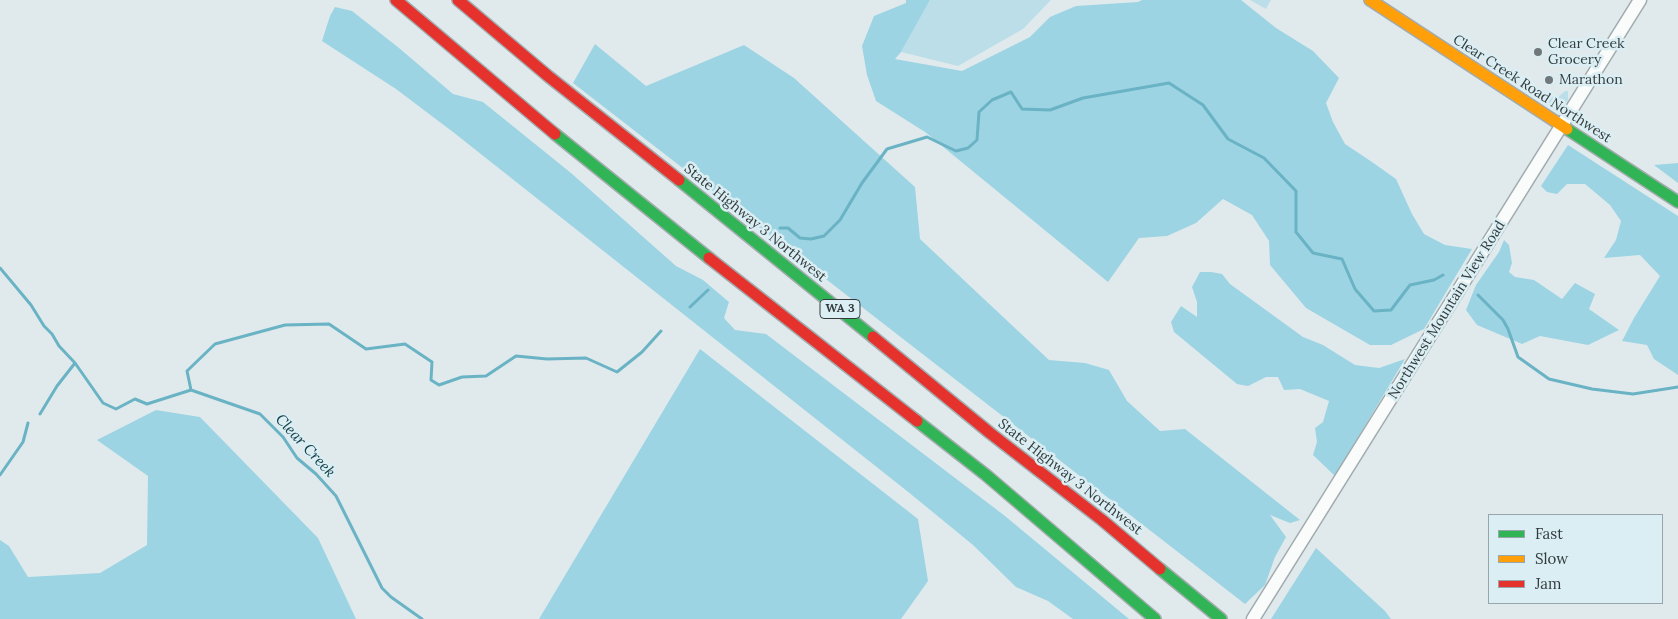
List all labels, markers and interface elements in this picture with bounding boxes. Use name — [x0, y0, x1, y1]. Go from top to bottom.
street label: Clear Creek Road Northwest — [1450, 31, 1614, 147]
place label: Clear Creek Grocery — [1548, 36, 1624, 68]
marker: Clear Creek Grocery — [1532, 46, 1544, 58]
place label: Marathon — [1559, 72, 1623, 88]
marker: Marathon — [1543, 74, 1555, 86]
street label: State Highway 3 Northwest — [681, 160, 829, 286]
street label: Northwest Mountain View Road — [1385, 218, 1509, 402]
road number: WA 3 — [820, 300, 860, 318]
water label: Clear Creek — [271, 411, 339, 481]
street label: State Highway 3 Northwest — [995, 416, 1145, 538]
legend — [1488, 514, 1663, 604]
text: Fast — [1535, 524, 1563, 543]
text: Slow — [1535, 549, 1568, 568]
text: Jam — [1535, 574, 1562, 593]

